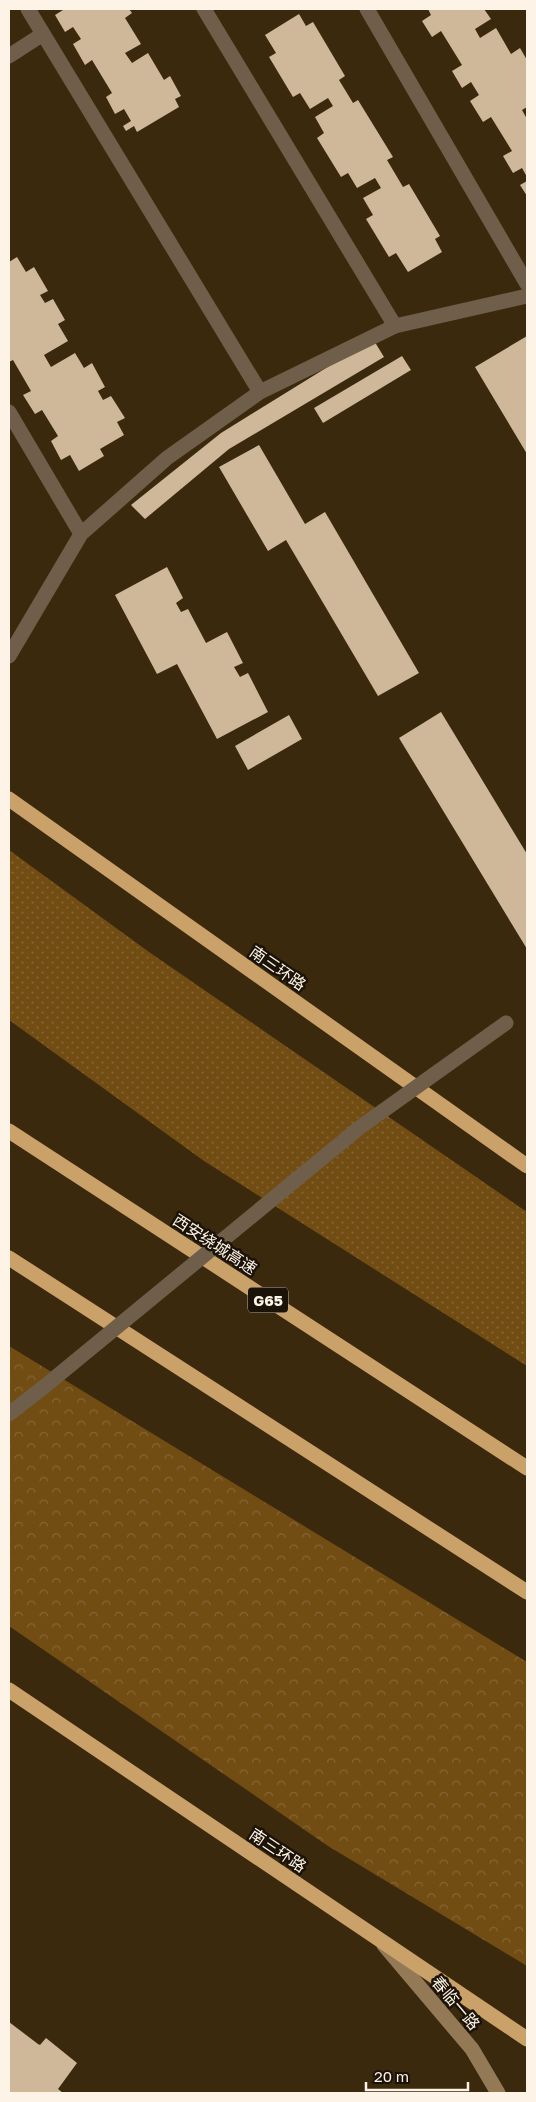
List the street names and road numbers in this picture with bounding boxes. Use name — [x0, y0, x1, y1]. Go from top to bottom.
street label: 南三环路 — [246, 941, 310, 995]
street label: 西安绕城高速 — [169, 1209, 261, 1279]
road number: G65 — [248, 1288, 288, 1312]
street label: 南三环路 — [246, 1824, 310, 1876]
street label: 春临一路 — [428, 1972, 484, 2034]

